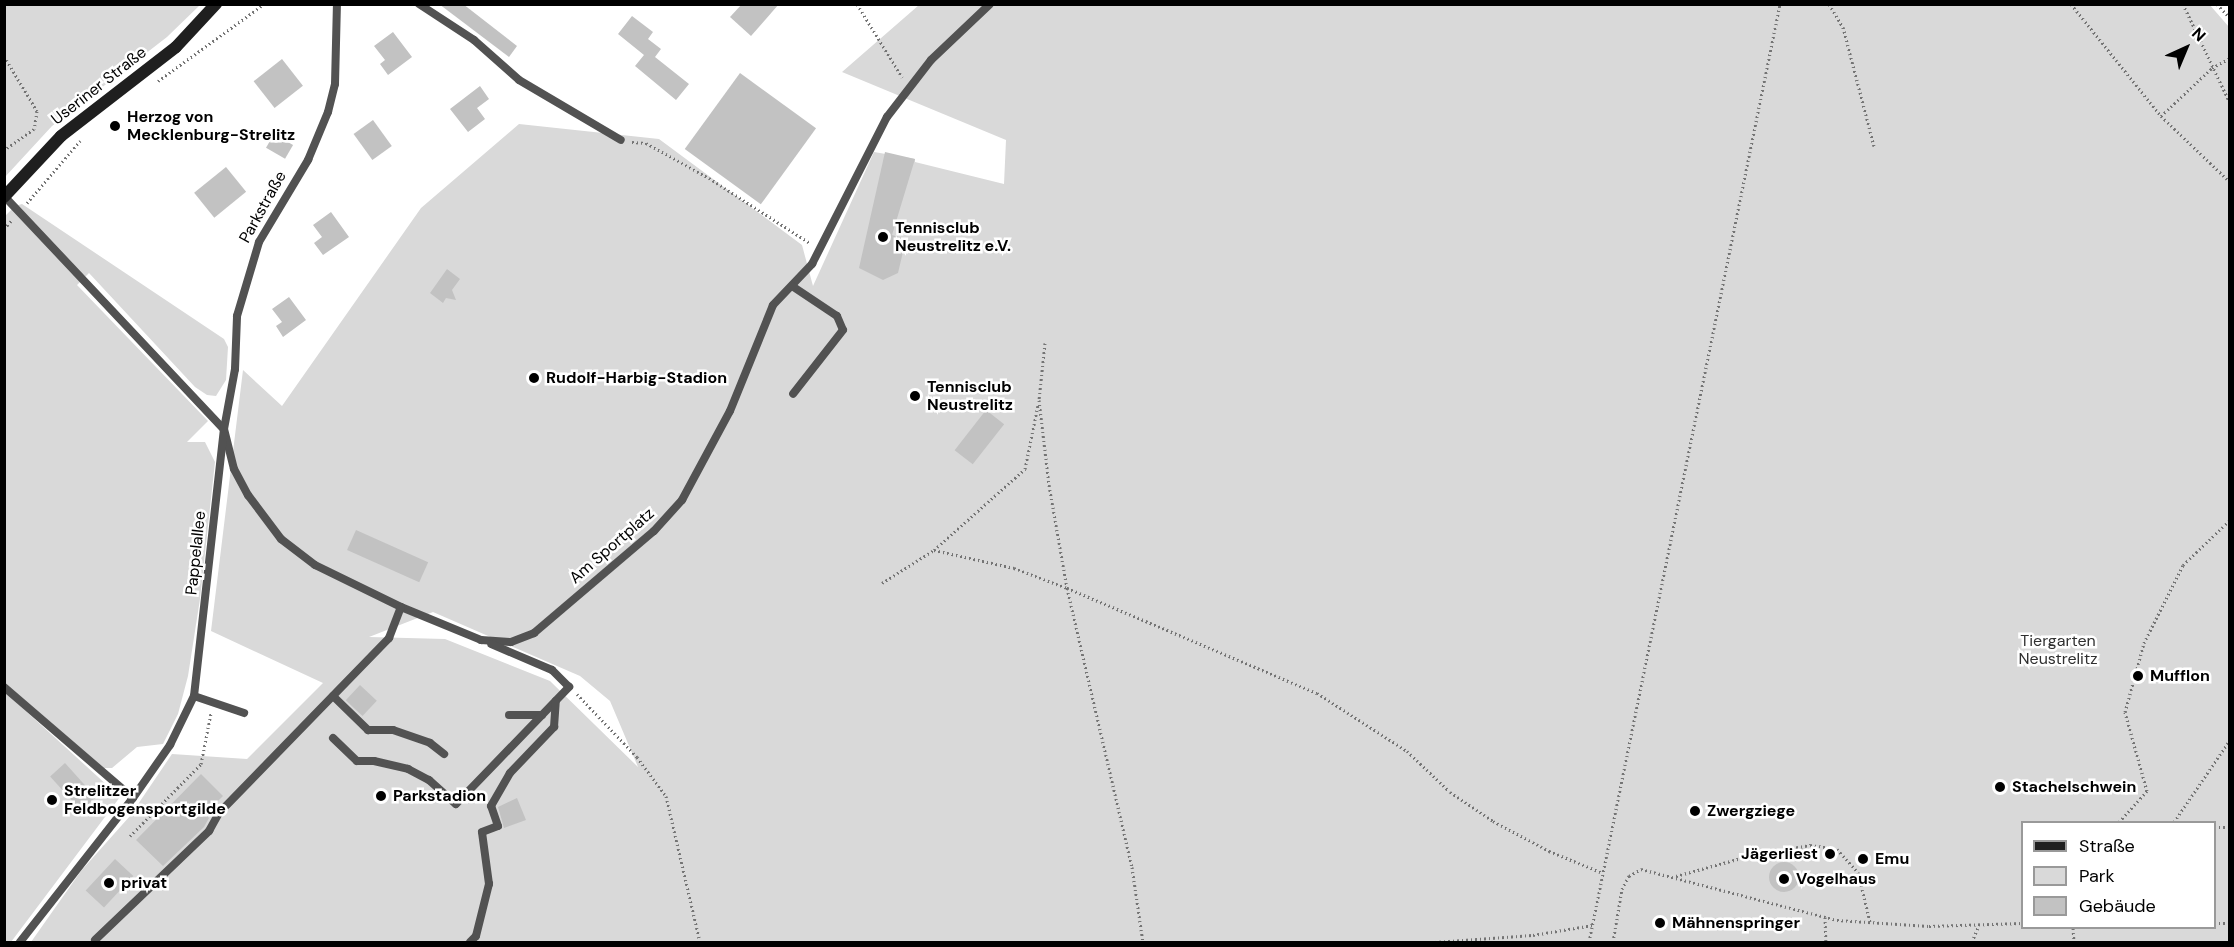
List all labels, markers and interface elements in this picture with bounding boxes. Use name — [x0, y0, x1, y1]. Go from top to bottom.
north arrow — [2156, 18, 2216, 78]
text: N — [2187, 23, 2210, 46]
street label: Useriner Straße — [48, 43, 150, 129]
place label: Herzog von Mecklenburg-Strelitz — [127, 107, 295, 145]
marker: Herzog von Mecklenburg-Strelitz — [108, 119, 122, 133]
street label: Parkstraße — [235, 168, 291, 246]
place label: Tennisclub Neustrelitz e.V. — [895, 218, 1011, 256]
marker: Tennisclub Neustrelitz e.V. — [876, 230, 890, 244]
place label: Rudolf-Harbig-Stadion — [546, 368, 727, 388]
marker: Rudolf-Harbig-Stadion — [527, 371, 541, 385]
place label: Tennisclub Neustrelitz — [927, 377, 1013, 415]
marker: Tennisclub Neustrelitz — [908, 389, 922, 403]
street label: Am Sportplatz — [566, 504, 658, 588]
street label: Pappelallee — [182, 510, 210, 596]
park label: Tiergarten Neustrelitz — [2019, 631, 2097, 669]
place label: Mufflon — [2150, 666, 2210, 686]
marker: Mufflon — [2131, 669, 2145, 683]
place label: Stachelschwein — [2012, 777, 2136, 797]
marker: Stachelschwein — [1993, 780, 2007, 794]
place label: Strelitzer Feldbogensportgilde — [64, 781, 226, 819]
place label: Parkstadion — [393, 786, 486, 806]
marker: Parkstadion — [374, 789, 388, 803]
marker: Strelitzer Feldbogensportgilde — [45, 793, 59, 807]
place label: Zwergziege — [1707, 801, 1795, 821]
marker: Zwergziege — [1688, 804, 1702, 818]
legend — [2021, 821, 2216, 929]
text: Straße — [2079, 834, 2135, 858]
place label: Jägerliest — [1741, 844, 1818, 864]
marker: Jägerliest — [1823, 847, 1837, 861]
place label: Emu — [1875, 849, 1909, 869]
marker: Emu — [1856, 852, 1870, 866]
text: Park — [2079, 864, 2115, 888]
place label: Vogelhaus — [1796, 869, 1876, 889]
marker: Vogelhaus — [1777, 872, 1791, 886]
place label: privat — [121, 873, 167, 893]
marker: privat — [102, 876, 116, 890]
text: Gebäude — [2079, 894, 2156, 918]
place label: Mähnenspringer — [1672, 913, 1800, 933]
marker: Mähnenspringer — [1653, 916, 1667, 930]

